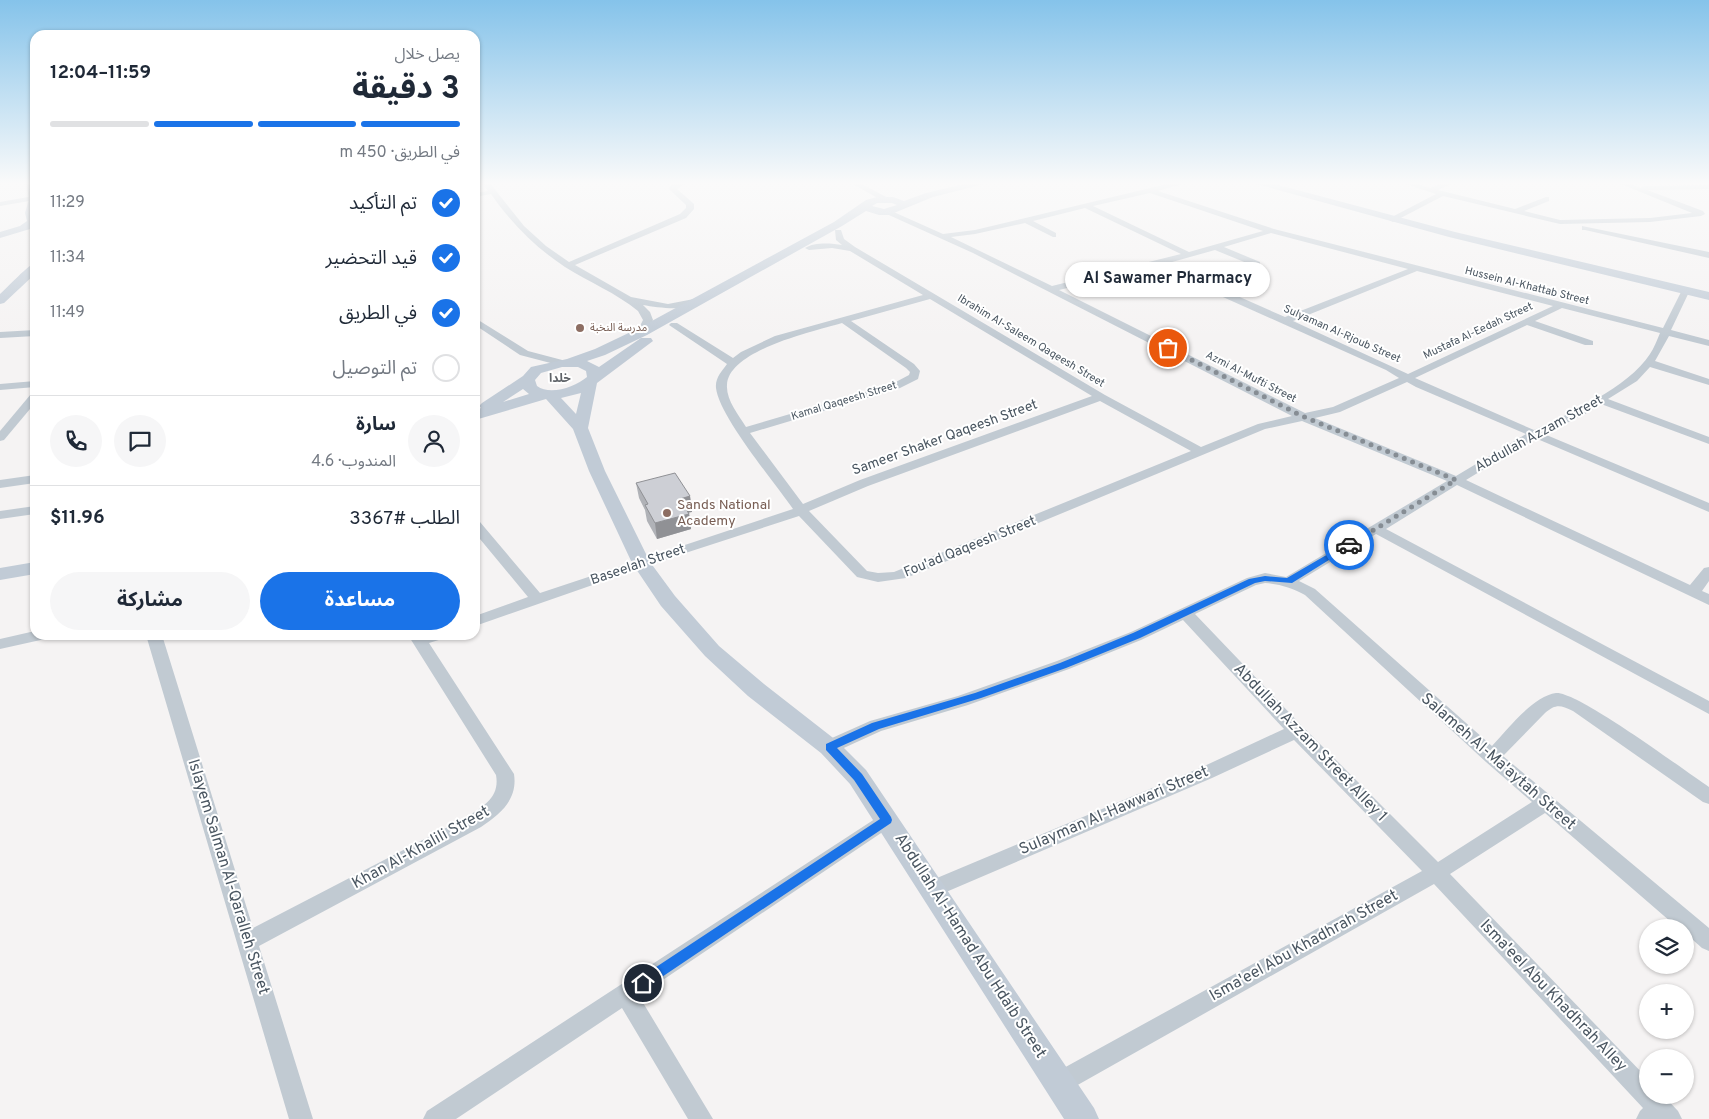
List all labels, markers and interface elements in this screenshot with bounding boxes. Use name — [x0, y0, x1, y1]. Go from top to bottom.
text: يصل خلال — [394, 45, 460, 65]
text: 11:59–12:04 — [50, 61, 151, 85]
text: 3 دقيقة — [352, 70, 460, 110]
text: في الطريق · 450 m — [339, 143, 460, 163]
icon: check — [432, 189, 460, 217]
text: تم التأكيد — [349, 192, 417, 216]
text: 11:29 — [50, 193, 85, 213]
icon: check — [432, 244, 460, 272]
text: قيد التحضير — [326, 247, 417, 271]
text: 11:34 — [50, 248, 85, 268]
callout: Al Sawamer Pharmacy — [1066, 263, 1270, 298]
street label: Hussein Al-Khattab Street — [1463, 264, 1591, 308]
text: Al Sawamer Pharmacy — [1083, 269, 1252, 289]
street label: Ibrahim Al-Saleem Qaqeesh Street — [955, 291, 1107, 391]
icon: check — [432, 299, 460, 327]
street label: Mustafa Al-Eedah Street — [1421, 299, 1535, 363]
text: في الطريق — [339, 302, 417, 326]
street label: Sulyaman Al-Rjoub Street — [1281, 302, 1403, 366]
text: 11:49 — [50, 303, 85, 323]
place label: مدرسة النخبة — [590, 321, 647, 335]
marker: مدرسة النخبة — [574, 322, 586, 334]
pin — [1147, 327, 1189, 369]
icon: bag — [1154, 334, 1182, 362]
street label: Azmi Al-Mufti Street — [1203, 348, 1299, 406]
text: تم التوصيل — [333, 357, 417, 381]
district label: خلدا — [549, 371, 571, 387]
street label: Kamal Qaqeesh Street — [789, 378, 899, 424]
street label: Abdullah Azzam Street — [1472, 392, 1606, 476]
street label: Sameer Shaker Qaqeesh Street — [850, 396, 1040, 480]
text: سارة — [356, 413, 396, 437]
button: phone — [50, 415, 102, 467]
button: chat — [114, 415, 166, 467]
button: person — [408, 415, 460, 467]
text: المندوب · 4.6 — [311, 452, 396, 472]
place label: Sands National Academy — [677, 497, 771, 530]
text: $11.96 — [50, 506, 105, 530]
text: الطلب #3367 — [349, 507, 460, 531]
marker: Sands National Academy — [661, 507, 673, 519]
street label: Fou'ad Qaqeesh Street — [901, 513, 1039, 581]
courier — [1324, 520, 1374, 570]
icon: car — [1335, 531, 1363, 559]
street label: Baseelah Street — [588, 541, 688, 589]
button: مشاركة — [50, 572, 250, 630]
button: مساعدة — [260, 572, 460, 630]
street label: Abdullah Azzam Street Alley 1 — [1229, 659, 1391, 827]
street label: Salameh Al-Ma'aytah Street — [1416, 689, 1580, 835]
street label: Islayem Salman Al-Qaralleh Street — [183, 757, 273, 997]
street label: Sulayman Al-Hawwari Street — [1016, 762, 1212, 860]
street label: Khan Al-Khalili Street — [349, 802, 493, 894]
street label: Abdullah Al-Hamad Abu Hdaib Street — [890, 830, 1050, 1062]
street label: Isma'eel Abu Khadhrah Street — [1206, 886, 1402, 1006]
street label: Isma'eel Abu Khadhrah Alley — [1475, 916, 1631, 1076]
map controls — [1639, 919, 1694, 1104]
button: layers — [1639, 919, 1694, 974]
pin — [622, 962, 664, 1004]
icon: home — [629, 969, 657, 997]
button: + — [1639, 984, 1694, 1039]
button: − — [1639, 1049, 1694, 1104]

